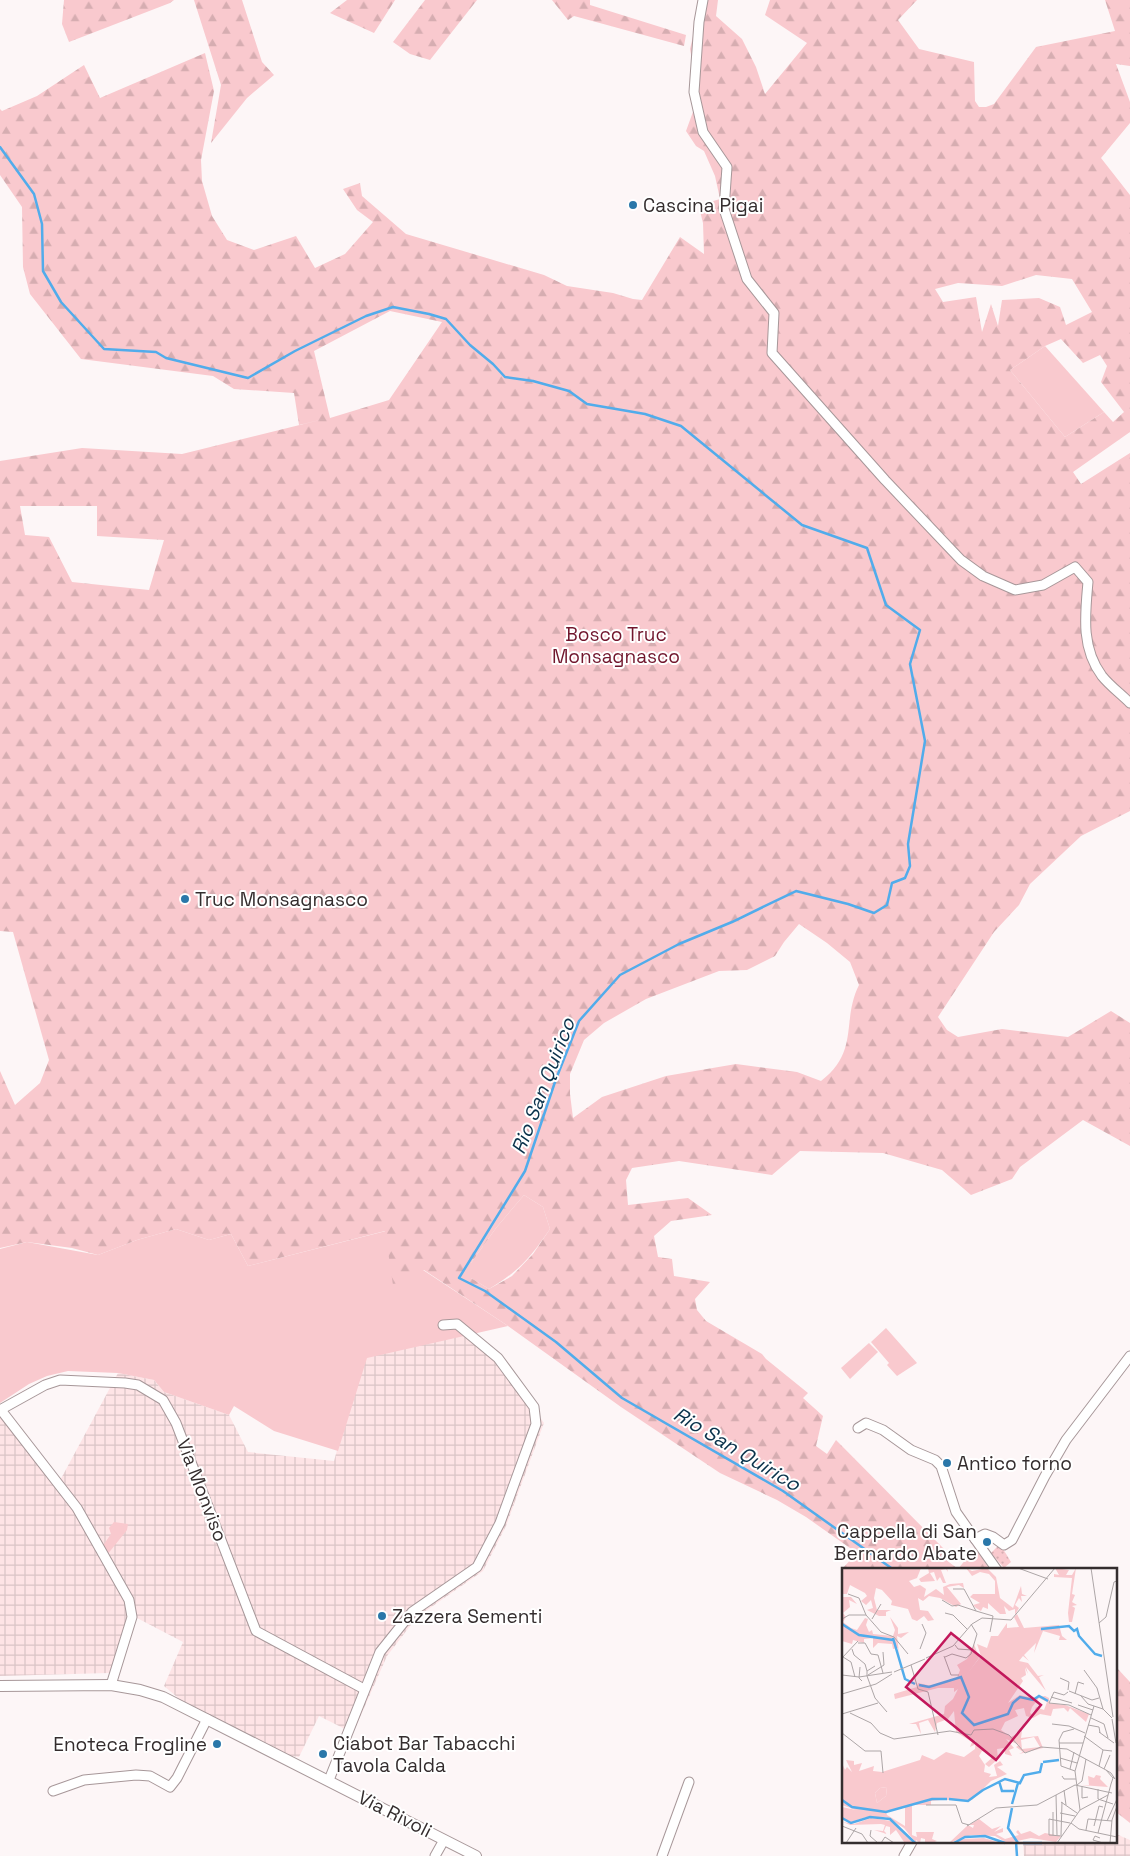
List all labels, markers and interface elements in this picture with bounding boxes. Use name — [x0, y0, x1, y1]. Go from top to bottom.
place label: Cascina Pigai — [643, 193, 763, 218]
marker: Cascina Pigai — [627, 199, 639, 211]
park label: Bosco Truc Monsagnasco — [552, 622, 680, 669]
place label: Truc Monsagnasco — [195, 887, 368, 912]
marker: Truc Monsagnasco — [179, 893, 191, 905]
water label: Rio San Quirico — [505, 1014, 581, 1158]
water label: Rio San Quirico — [669, 1401, 806, 1497]
street label: Via Monviso — [171, 1435, 233, 1545]
place label: Antico forno — [957, 1451, 1072, 1476]
marker: Antico forno — [941, 1457, 953, 1469]
place label: Cappella di San Bernardo Abate — [834, 1519, 977, 1566]
marker: Cappella di San Bernardo Abate — [981, 1536, 993, 1548]
inset map — [842, 1568, 1118, 1844]
place label: Zazzera Sementi — [392, 1604, 542, 1629]
marker: Zazzera Sementi — [376, 1610, 388, 1622]
place label: Ciabot Bar Tabacchi Tavola Calda — [333, 1731, 515, 1778]
place label: Enoteca Frogline — [53, 1732, 207, 1757]
marker: Enoteca Frogline — [211, 1738, 223, 1750]
marker: Ciabot Bar Tabacchi Tavola Calda — [317, 1748, 329, 1760]
street label: Via Rivoli — [354, 1785, 436, 1843]

